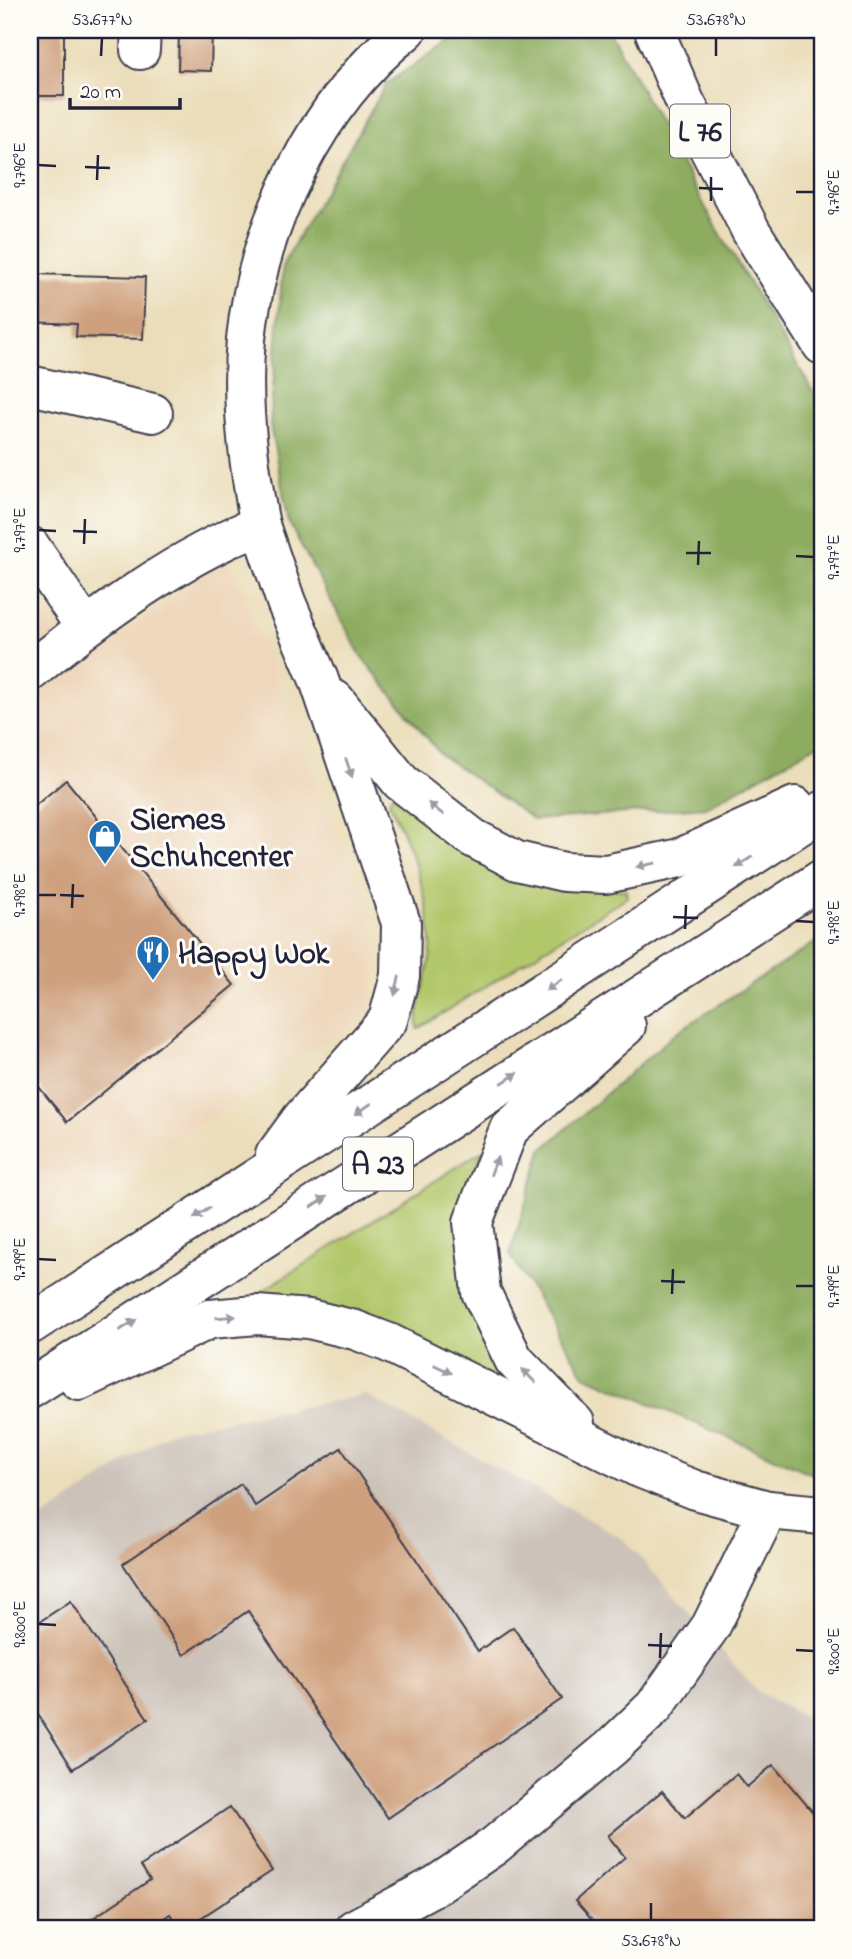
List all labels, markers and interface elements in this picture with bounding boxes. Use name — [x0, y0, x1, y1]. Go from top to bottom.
text: 53.677°N — [71, 8, 133, 34]
text: 53.678°N — [686, 8, 746, 34]
scale bar — [70, 66, 180, 110]
text: 20 m — [80, 78, 121, 108]
road number: L 76 — [670, 105, 730, 158]
text: 9.796°E — [8, 142, 34, 188]
text: 9.796°E — [822, 169, 848, 215]
text: 9.797°E — [8, 507, 34, 553]
text: 9.797°E — [822, 534, 848, 580]
one-way arrow — [344, 757, 355, 778]
place label: Siemes Schuhcenter — [130, 798, 294, 882]
one-way arrow — [427, 803, 445, 817]
shop icon: Siemes Schuhcenter — [86, 817, 124, 866]
one-way arrow — [735, 855, 754, 868]
one-way arrow — [635, 860, 657, 871]
text: 9.798°E — [8, 873, 34, 917]
text: 9.798°E — [822, 900, 848, 944]
place label: Happy Wok — [178, 932, 330, 980]
restaurant icon: Happy Wok — [134, 933, 172, 982]
one-way arrow — [391, 975, 402, 997]
one-way arrow — [544, 979, 563, 992]
one-way arrow — [501, 1072, 520, 1085]
one-way arrow — [353, 1102, 372, 1115]
road number: A 23 — [343, 1138, 413, 1190]
one-way arrow — [489, 1156, 500, 1177]
one-way arrow — [309, 1195, 329, 1208]
one-way arrow — [192, 1207, 211, 1220]
text: 9.799°E — [8, 1237, 34, 1281]
text: 9.799°E — [822, 1264, 848, 1308]
one-way arrow — [215, 1311, 237, 1322]
one-way arrow — [118, 1319, 138, 1332]
one-way arrow — [433, 1363, 453, 1375]
one-way arrow — [520, 1367, 537, 1384]
text: 9.800°E — [8, 1600, 34, 1648]
text: 9.800°E — [822, 1627, 848, 1675]
text: 53.678°N — [621, 1929, 681, 1955]

